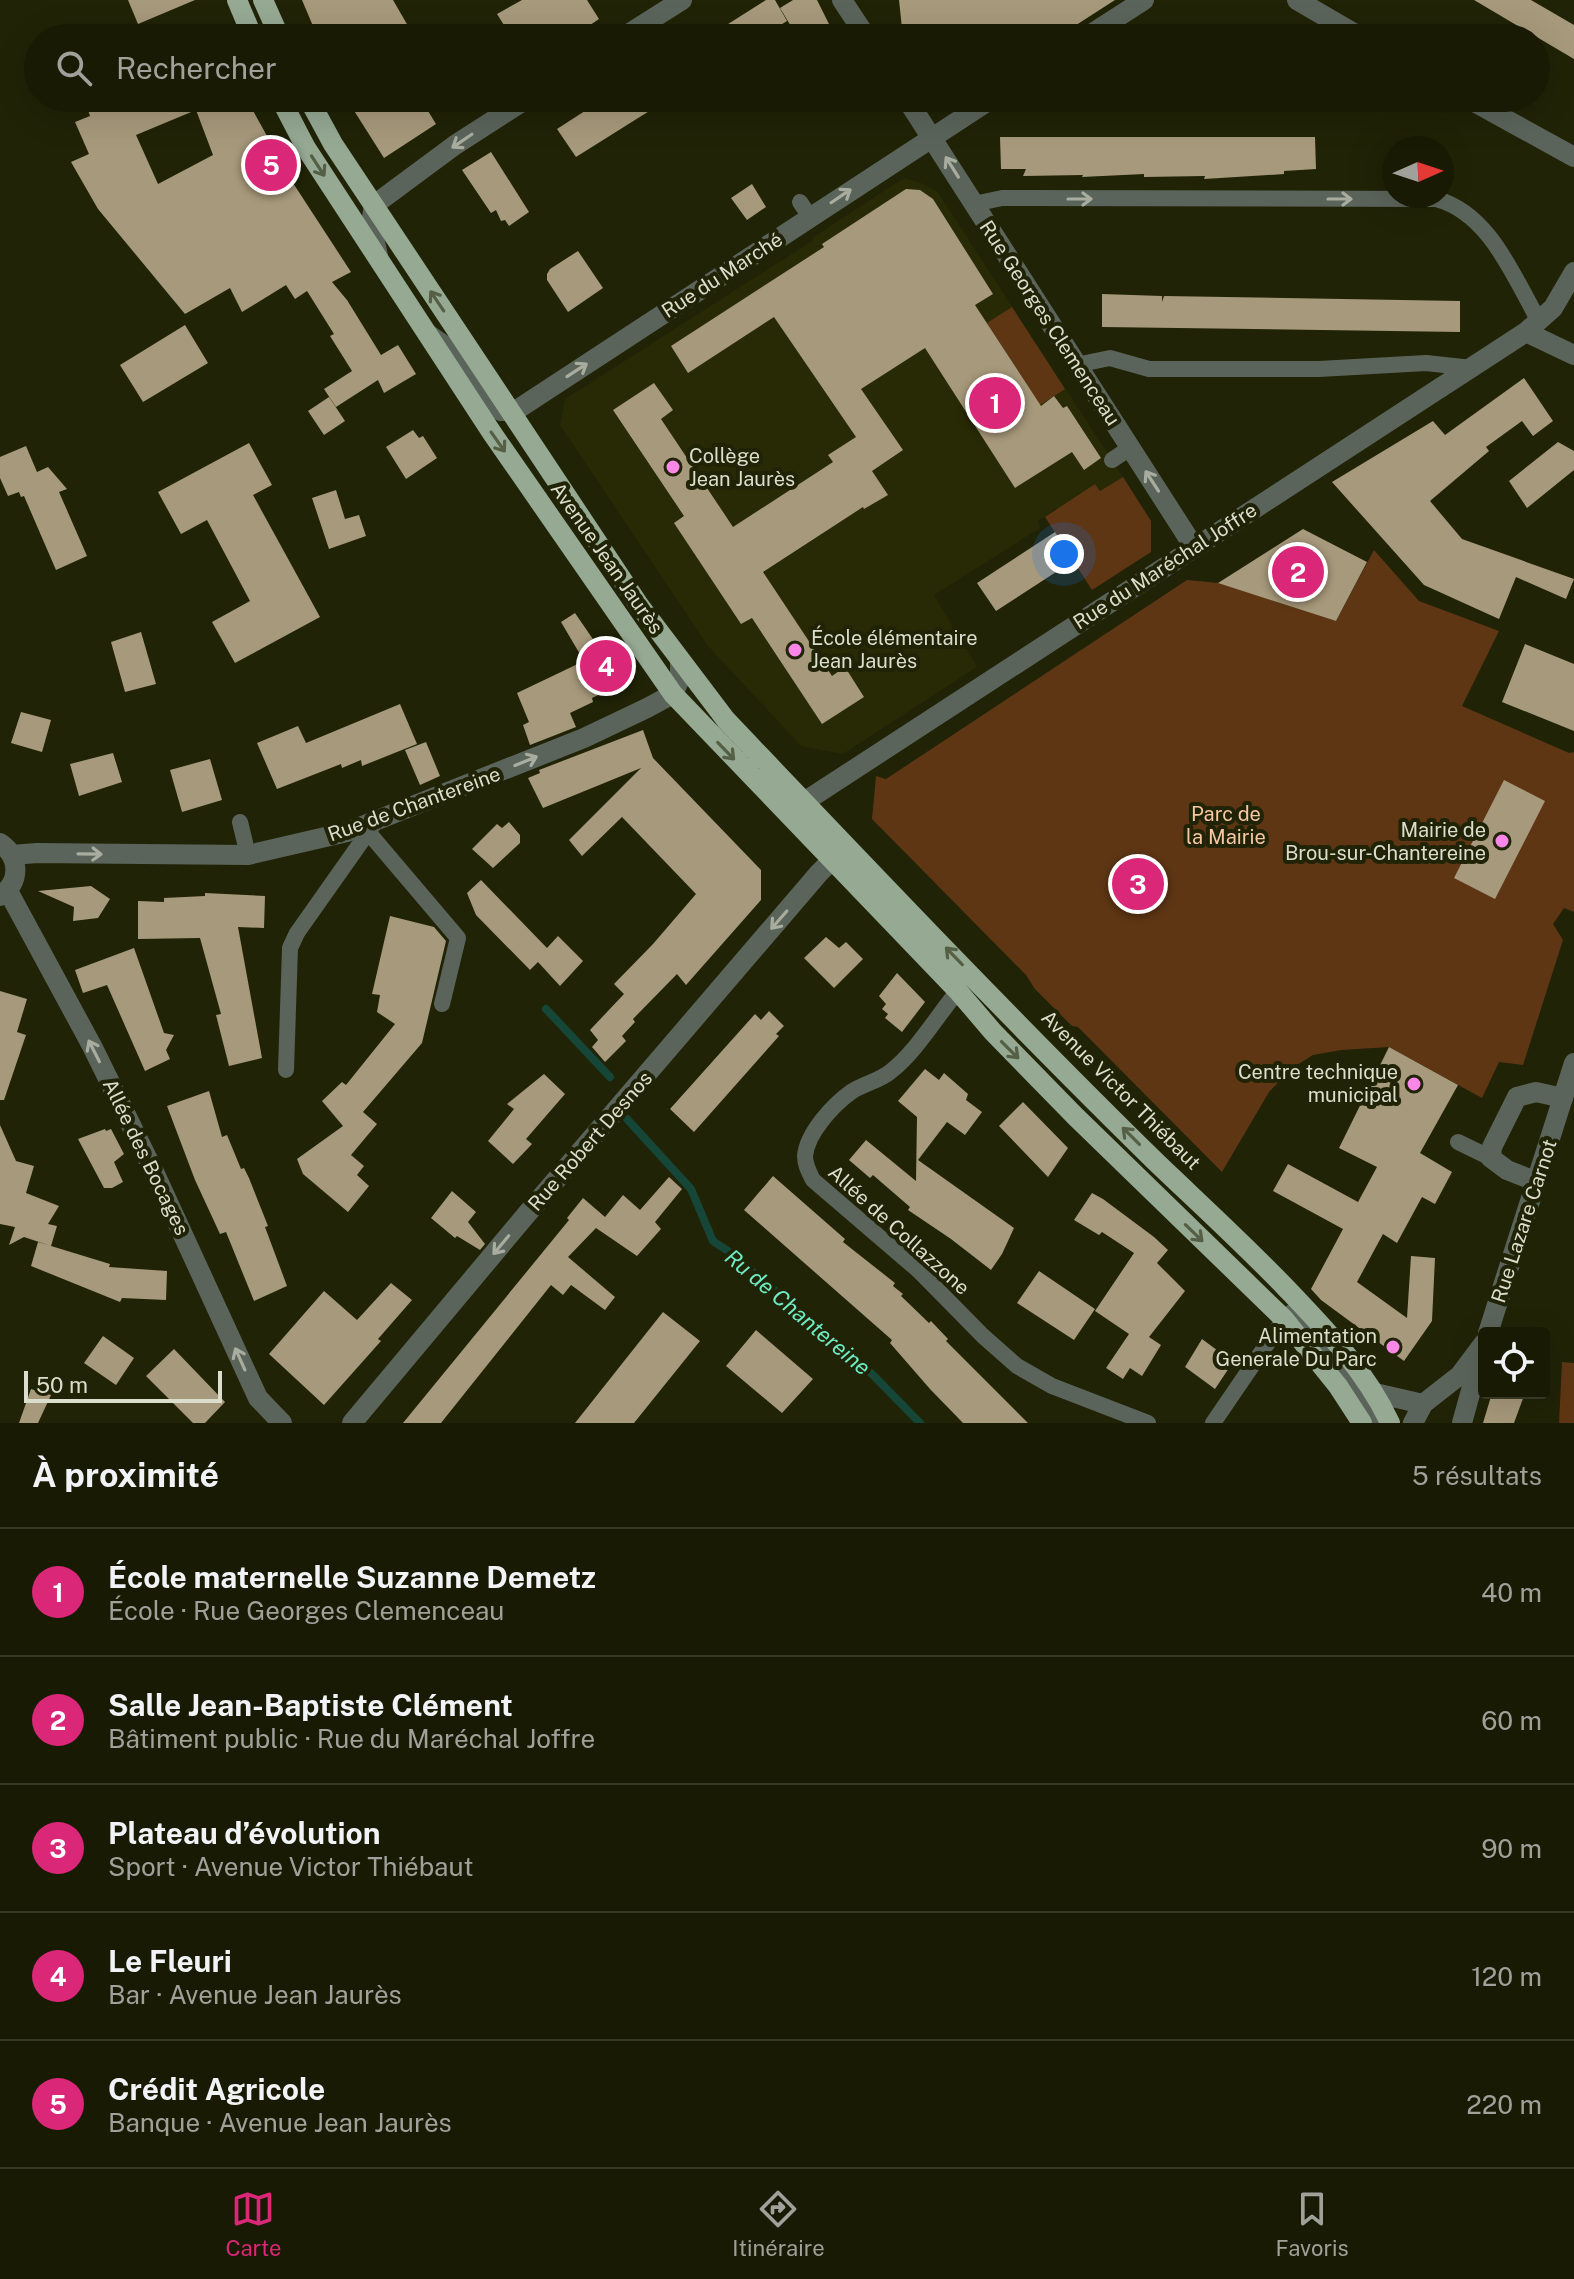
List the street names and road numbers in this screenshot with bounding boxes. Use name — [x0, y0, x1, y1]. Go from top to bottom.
street label: Rue Georges Clemenceau — [975, 216, 1125, 430]
street label: Rue du Marché — [657, 227, 787, 323]
street label: Avenue Jean Jaurès — [546, 478, 668, 638]
street label: Rue du Maréchal Joffre — [1069, 498, 1261, 634]
street label: Rue de Chantereine — [324, 762, 504, 846]
street label: Avenue Victor Thiébaut — [1036, 1005, 1206, 1175]
street label: Rue Robert Desnos — [523, 1066, 657, 1216]
street label: Allée des Bocages — [98, 1075, 194, 1239]
street label: Rue Lazare Carnot — [1486, 1136, 1562, 1306]
street label: Allée de Collazzone — [823, 1160, 975, 1300]

